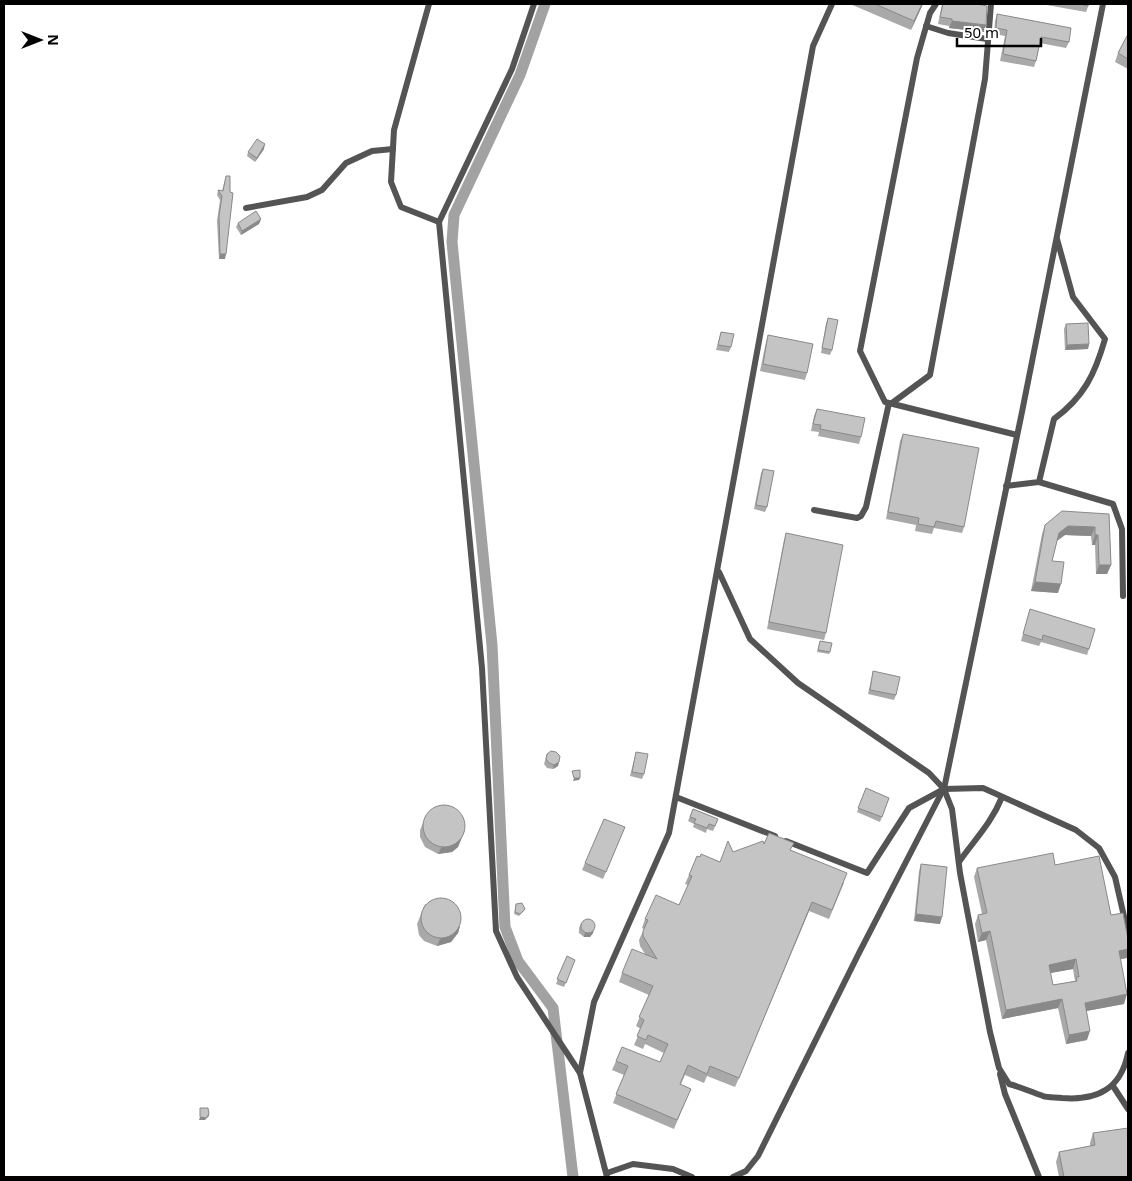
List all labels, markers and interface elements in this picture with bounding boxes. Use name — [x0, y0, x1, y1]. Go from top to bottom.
north arrow — [15, 15, 65, 65]
scale bar — [957, 15, 1041, 47]
text: 50 m — [964, 22, 999, 42]
text: N — [44, 34, 63, 46]

